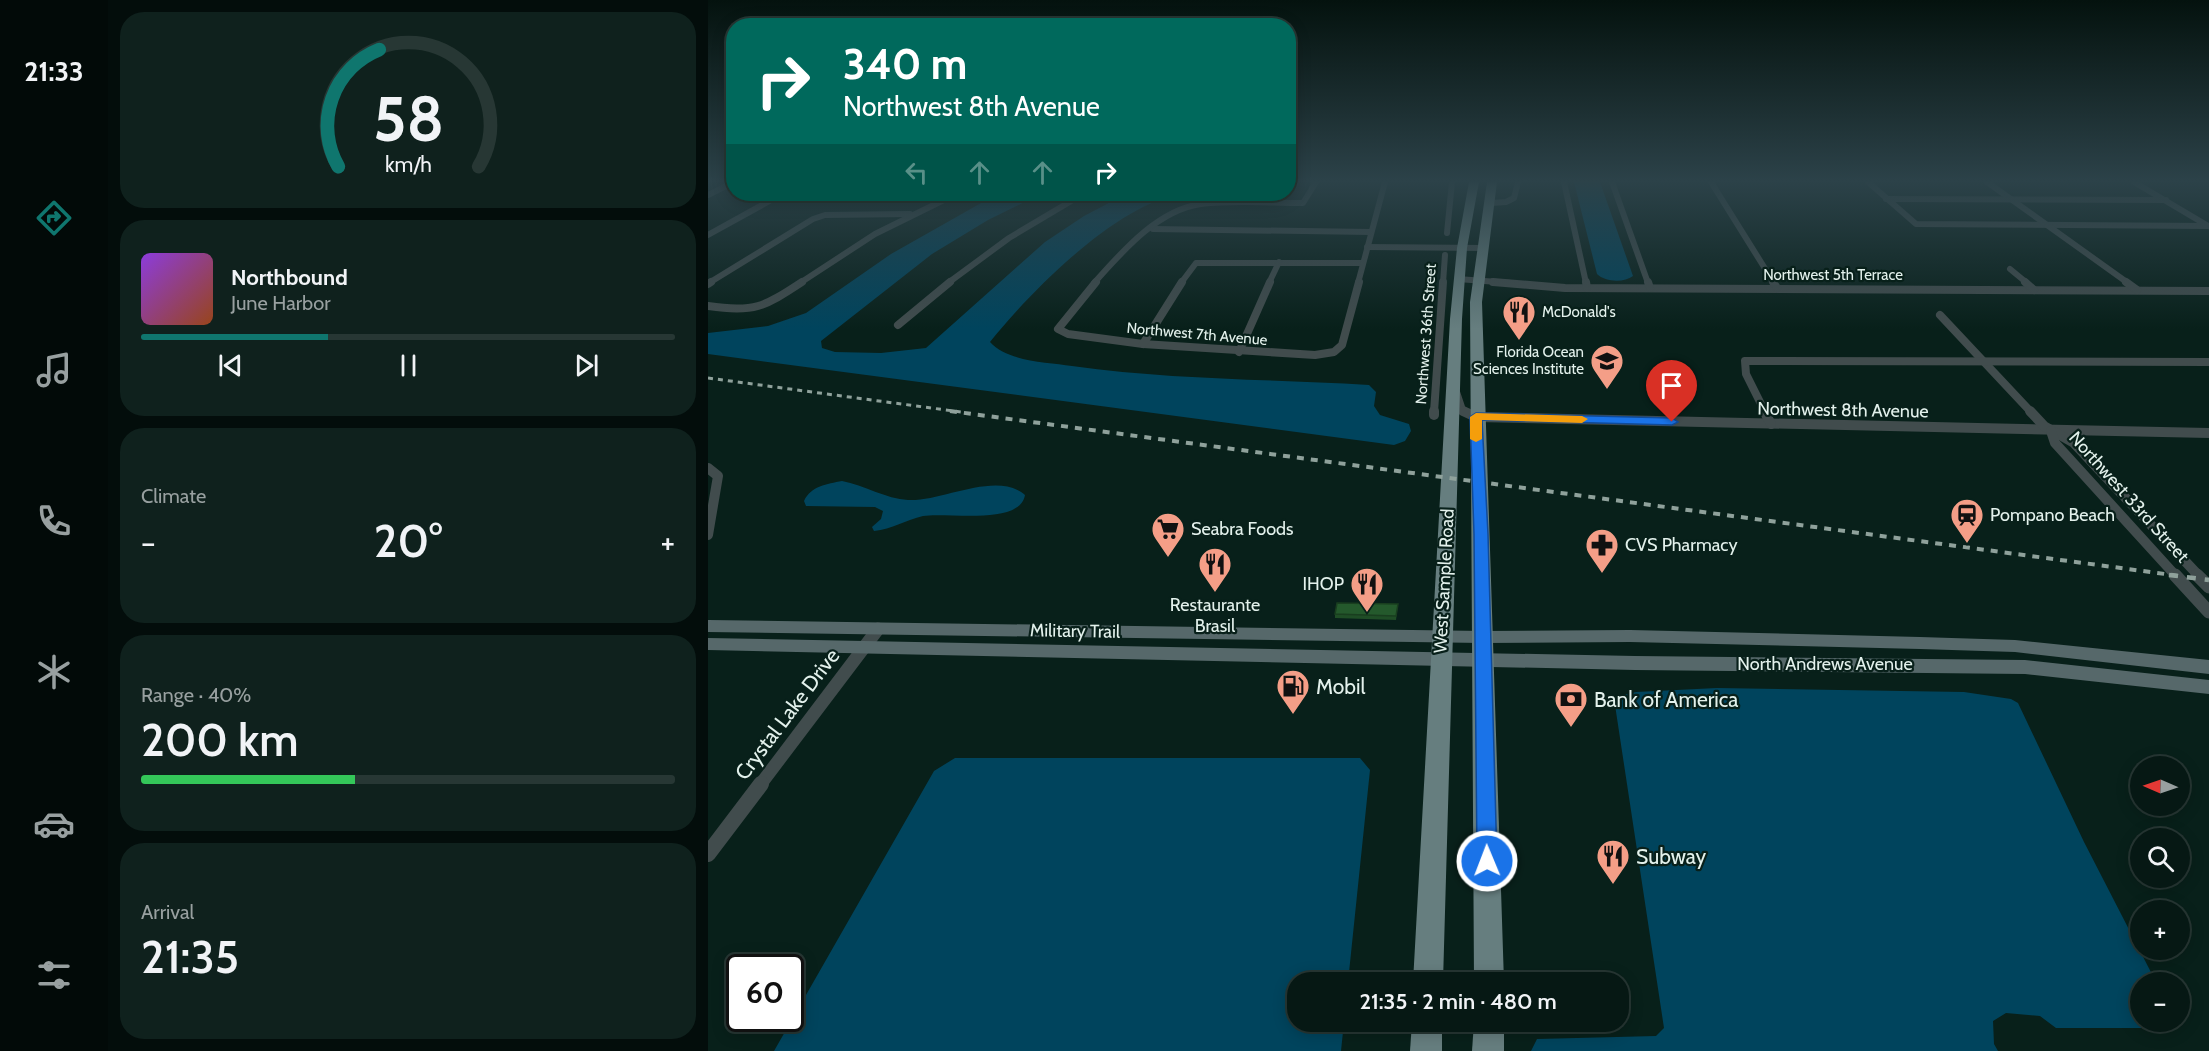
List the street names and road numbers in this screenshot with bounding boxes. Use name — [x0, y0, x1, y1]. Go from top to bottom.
street label: Northwest 36th Street — [1412, 263, 1440, 405]
street label: Northwest 5th Terrace — [1763, 266, 1903, 284]
street label: Northwest 7th Avenue — [1126, 319, 1268, 349]
street label: Northwest 8th Avenue — [1757, 398, 1929, 422]
street label: Northwest 33rd Street — [2064, 427, 2194, 567]
street label: West Sample Road — [1429, 508, 1459, 654]
street label: Military Trail — [1030, 619, 1121, 643]
street label: Crystal Lake Drive — [730, 643, 845, 784]
street label: North Andrews Avenue — [1737, 653, 1913, 675]

